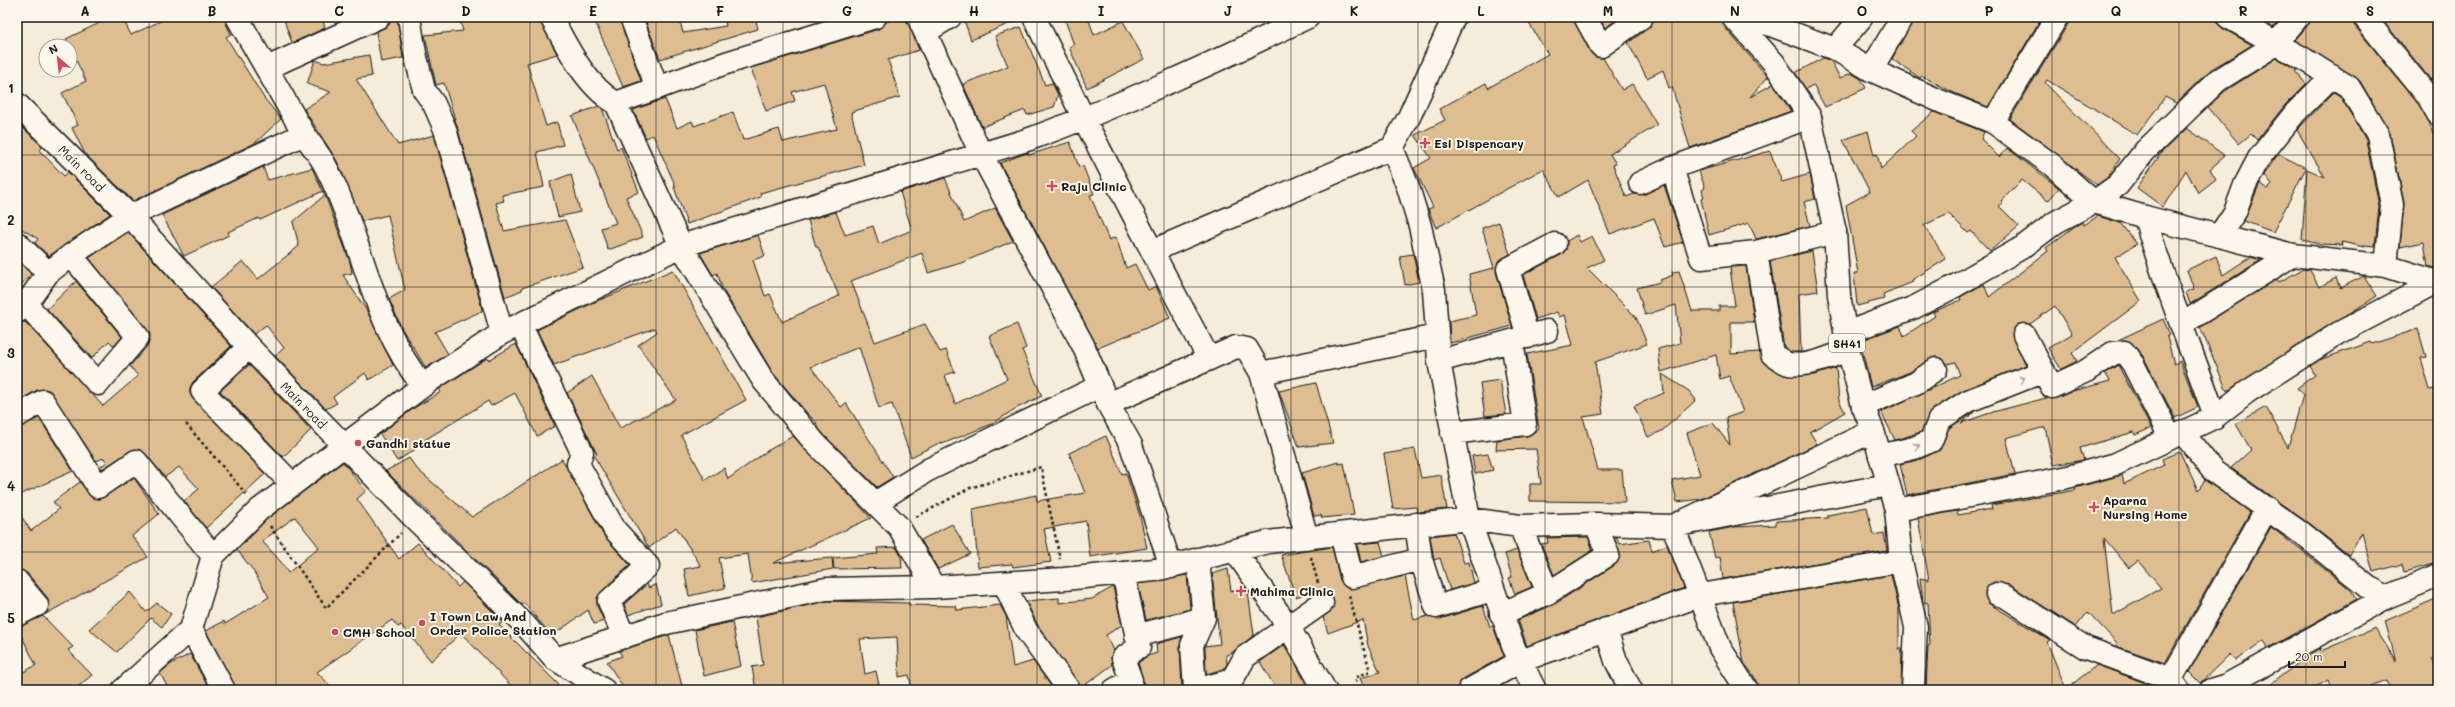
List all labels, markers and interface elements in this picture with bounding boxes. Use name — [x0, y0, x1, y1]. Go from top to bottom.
text: A — [80, 2, 90, 19]
text: B — [208, 2, 217, 19]
text: C — [334, 2, 344, 19]
text: D — [461, 2, 471, 19]
text: E — [589, 2, 597, 19]
text: F — [716, 2, 724, 19]
text: G — [842, 2, 852, 19]
text: H — [969, 2, 979, 19]
text: I — [1098, 2, 1105, 19]
text: J — [1224, 2, 1232, 19]
text: K — [1350, 2, 1359, 19]
text: L — [1477, 2, 1485, 19]
text: M — [1603, 2, 1613, 19]
text: N — [1730, 2, 1740, 19]
text: O — [1857, 2, 1867, 19]
text: P — [1985, 2, 1994, 19]
text: Q — [2111, 2, 2121, 19]
text: R — [2239, 2, 2248, 19]
text: S — [2366, 2, 2374, 19]
north arrow — [38, 38, 78, 78]
text: N — [46, 40, 60, 57]
text: 1 — [8, 79, 14, 96]
place label: Esi Dispencary — [1434, 135, 1524, 151]
marker: Esi Dispencary — [1419, 137, 1431, 149]
street label: Main road — [55, 141, 109, 195]
place label: Raju Clinic — [1061, 178, 1127, 194]
marker: Raju Clinic — [1046, 180, 1058, 192]
text: 2 — [7, 211, 15, 228]
road number: SH41 — [1829, 334, 1865, 352]
text: 3 — [7, 344, 15, 361]
one-way arrow — [2018, 376, 2025, 384]
street label: Main road — [278, 378, 331, 432]
place label: Gandhi statue — [366, 435, 451, 451]
marker: Gandhi statue — [353, 438, 363, 448]
one-way arrow — [1914, 442, 1921, 451]
text: 4 — [7, 477, 15, 494]
place label: Aparna Nursing Home — [2103, 492, 2187, 522]
marker: Aparna Nursing Home — [2088, 501, 2100, 513]
place label: Mahima Clinic — [1250, 583, 1334, 599]
marker: Mahima Clinic — [1235, 585, 1247, 597]
place label: I Town Law And Order Police Station — [430, 608, 557, 638]
text: 5 — [7, 609, 15, 626]
marker: I Town Law And Order Police Station — [417, 618, 427, 628]
place label: CMH School — [343, 624, 415, 640]
marker: CMH School — [330, 627, 340, 637]
scale bar — [2289, 643, 2345, 669]
text: 20 m — [2295, 648, 2323, 664]

